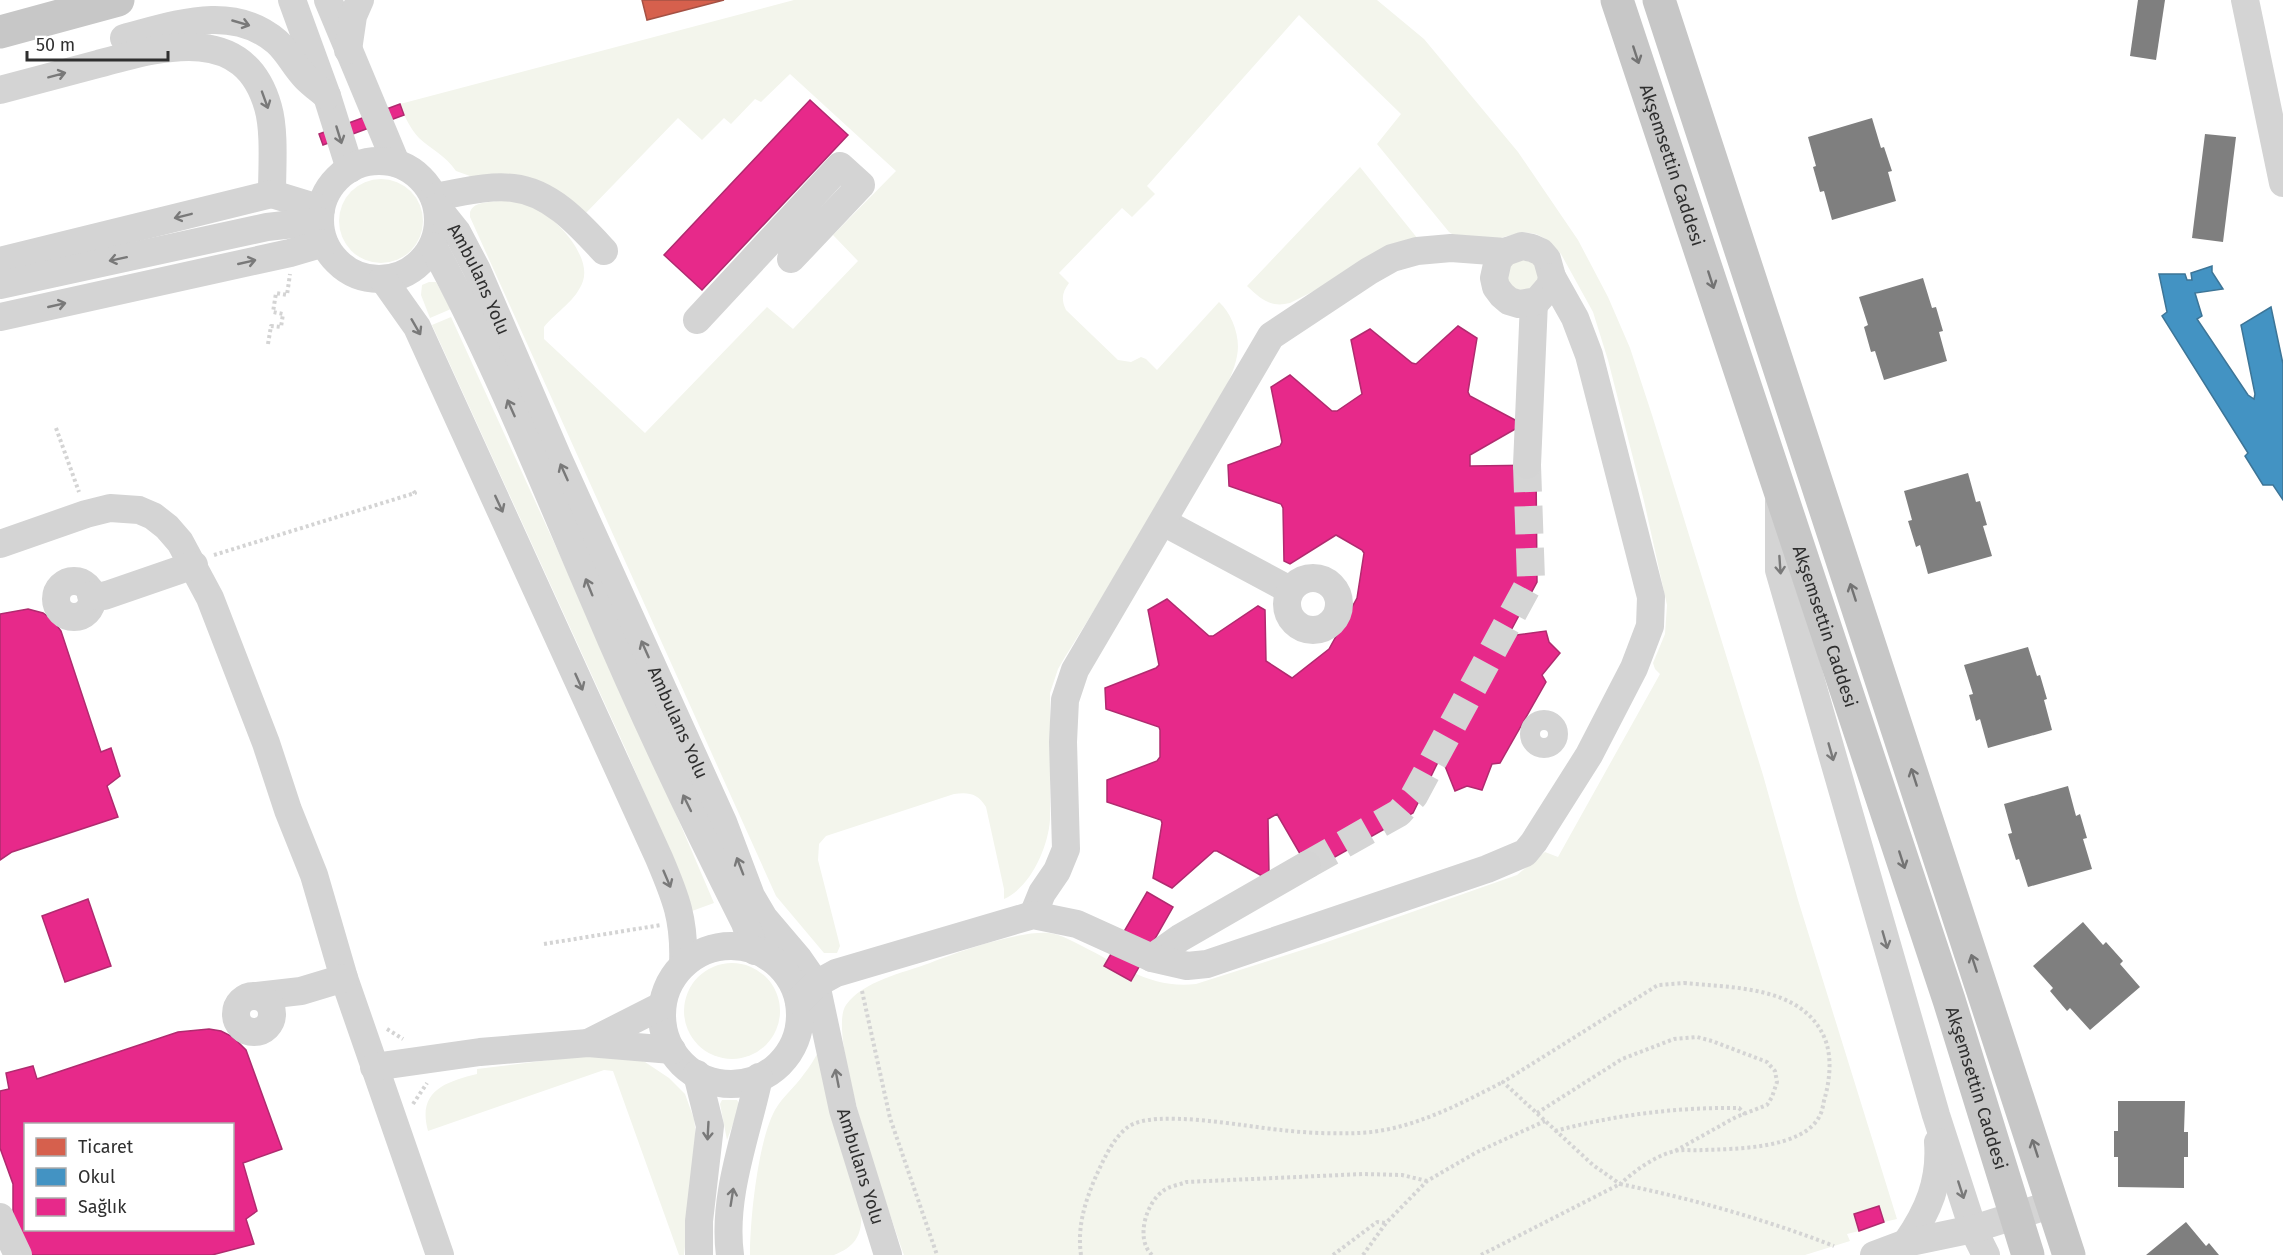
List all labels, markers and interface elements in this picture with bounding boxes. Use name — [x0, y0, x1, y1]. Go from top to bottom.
one-way arrow — [231, 18, 250, 30]
scale bar — [27, 24, 168, 62]
text: 50 m — [36, 34, 75, 56]
one-way arrow — [1631, 46, 1642, 64]
one-way arrow — [47, 68, 66, 80]
street label: Akşemsettin Caddesi — [1635, 81, 1709, 249]
one-way arrow — [261, 90, 272, 109]
one-way arrow — [334, 125, 345, 144]
one-way arrow — [174, 211, 193, 223]
street label: Ambulans Yolu — [443, 219, 515, 338]
one-way arrow — [109, 254, 128, 266]
one-way arrow — [237, 256, 257, 267]
one-way arrow — [1706, 270, 1717, 289]
one-way arrow — [47, 298, 66, 310]
one-way arrow — [410, 318, 422, 335]
one-way arrow — [505, 400, 516, 418]
one-way arrow — [558, 463, 570, 481]
one-way arrow — [493, 494, 505, 512]
street label: Akşemsettin Caddesi — [1788, 543, 1862, 710]
one-way arrow — [1774, 554, 1785, 574]
one-way arrow — [582, 579, 593, 597]
one-way arrow — [1847, 583, 1858, 602]
one-way arrow — [639, 641, 650, 659]
street label: Ambulans Yolu — [643, 663, 713, 782]
one-way arrow — [573, 672, 585, 690]
one-way arrow — [1826, 743, 1838, 762]
one-way arrow — [1907, 768, 1918, 787]
one-way arrow — [680, 794, 692, 812]
one-way arrow — [1897, 850, 1908, 869]
one-way arrow — [734, 858, 745, 876]
one-way arrow — [662, 869, 674, 887]
one-way arrow — [1880, 930, 1891, 949]
one-way arrow — [1968, 954, 1979, 973]
street label: Akşemsettin Caddesi — [1941, 1004, 2012, 1172]
one-way arrow — [831, 1069, 842, 1088]
street label: Ambulans Yolu — [832, 1105, 889, 1227]
one-way arrow — [703, 1120, 714, 1140]
legend — [24, 1123, 234, 1231]
text: Ticaret — [78, 1136, 134, 1158]
one-way arrow — [2029, 1139, 2040, 1158]
text: Okul — [78, 1166, 115, 1188]
one-way arrow — [1956, 1180, 1967, 1199]
one-way arrow — [727, 1188, 738, 1207]
text: Sağlık — [78, 1196, 127, 1218]

